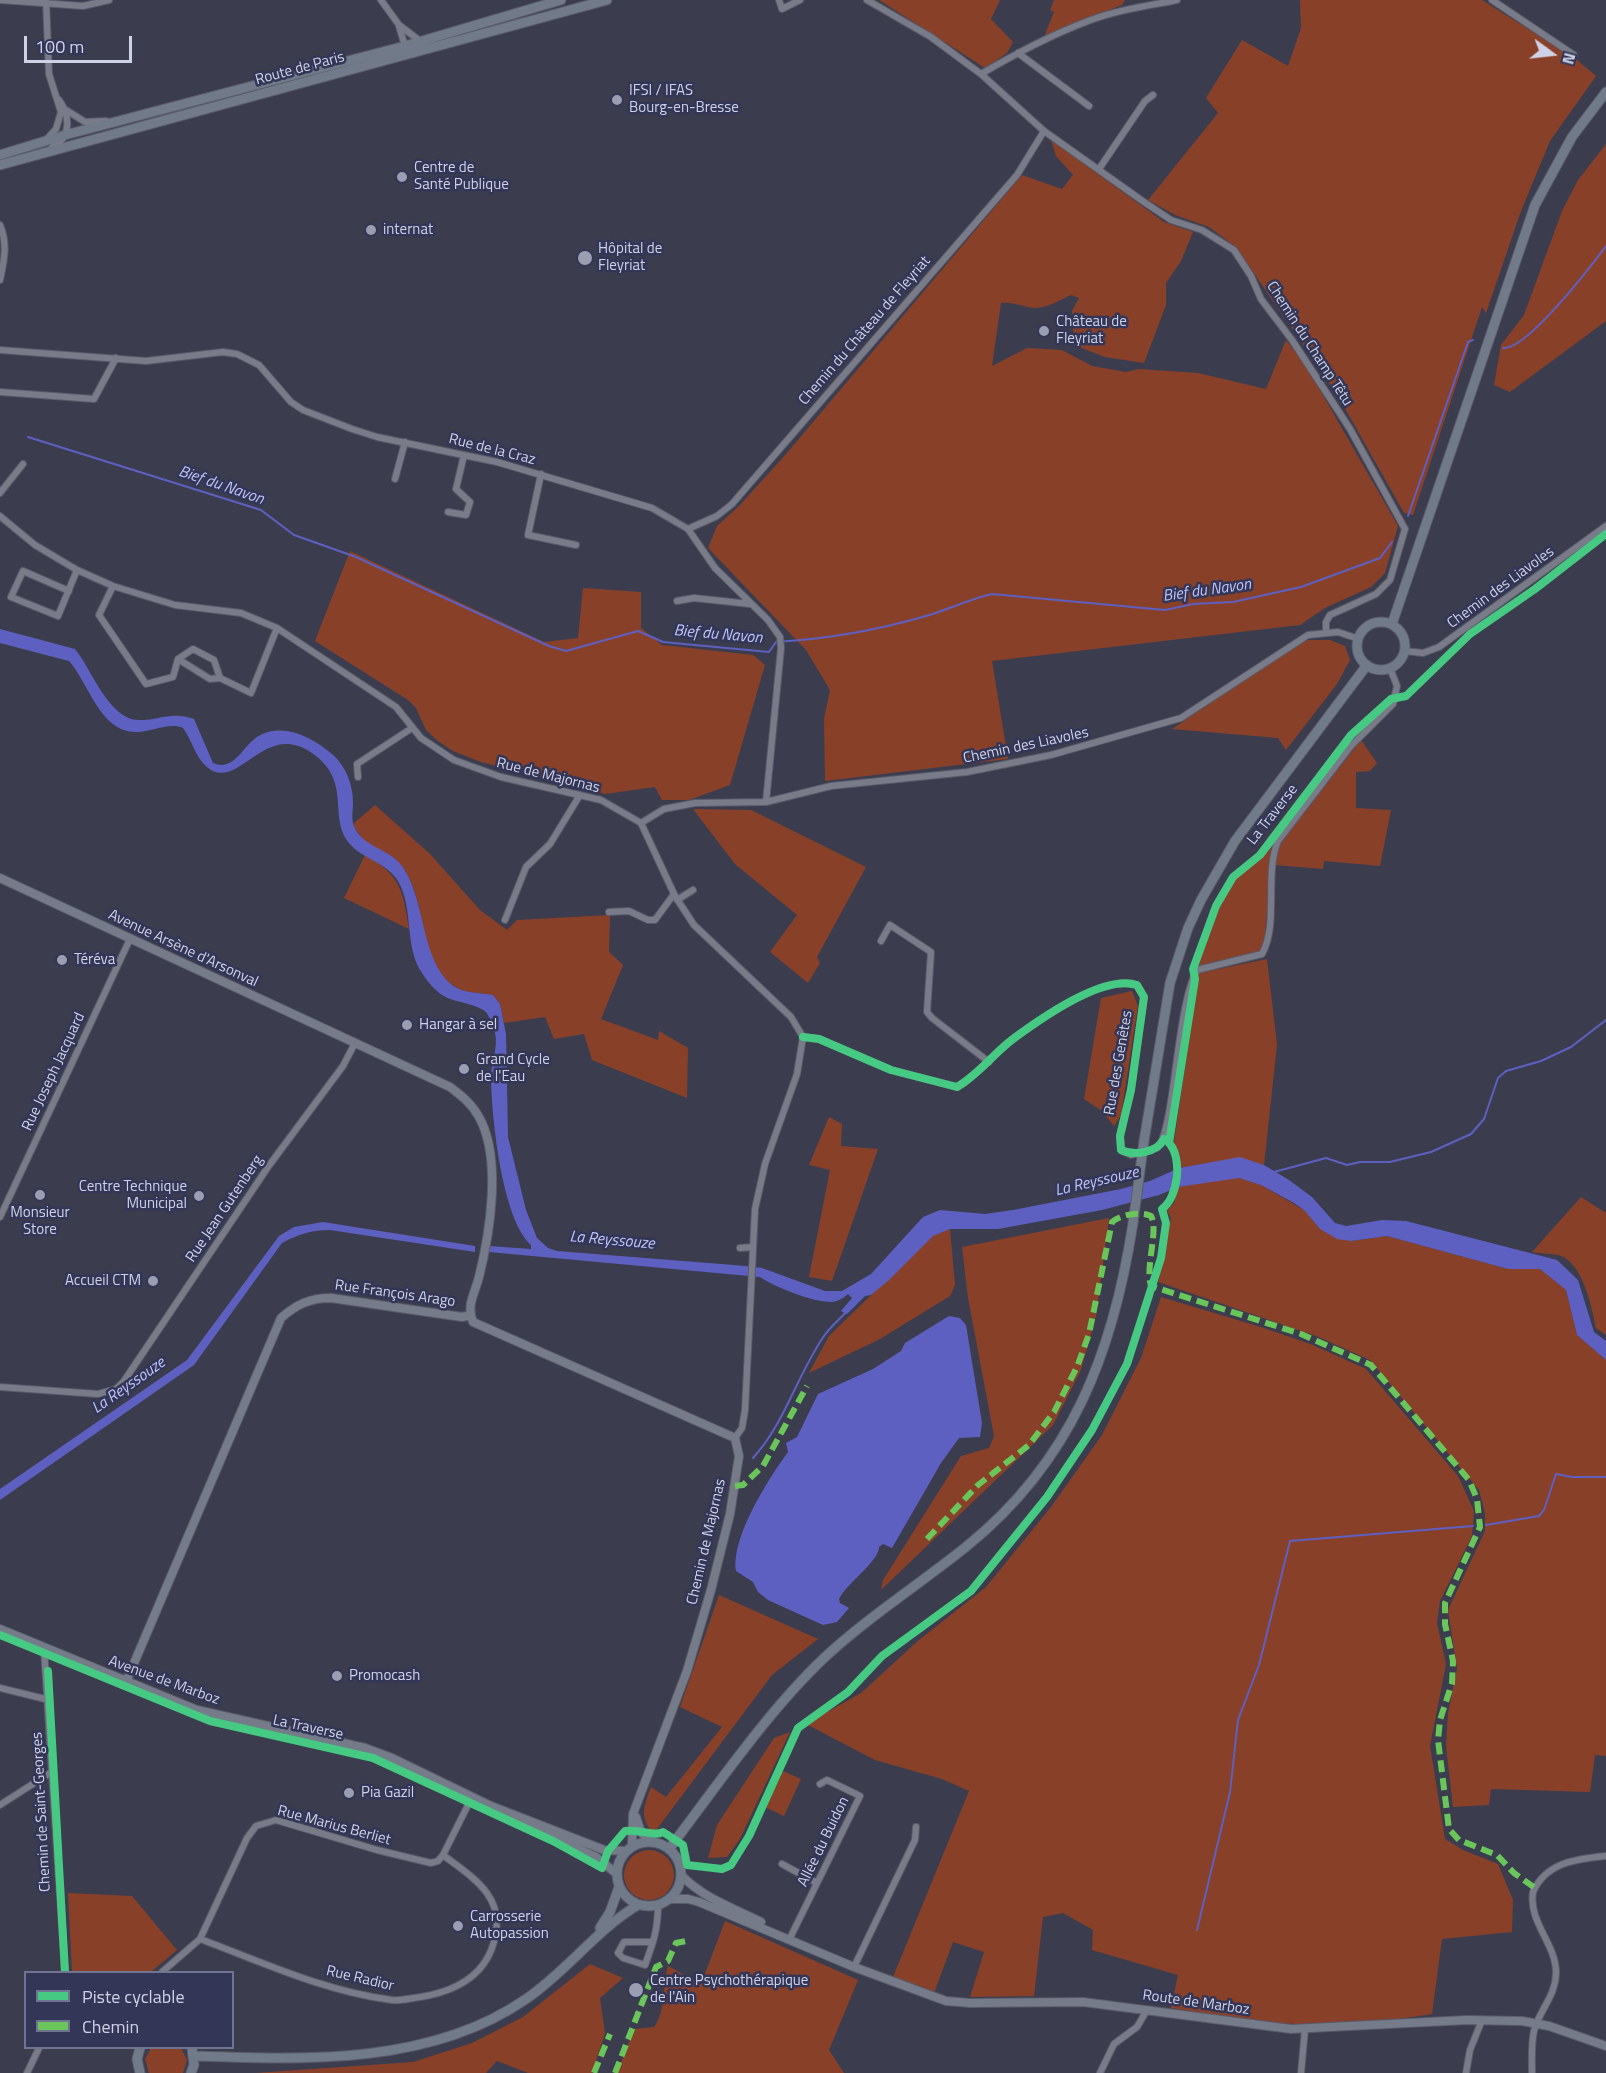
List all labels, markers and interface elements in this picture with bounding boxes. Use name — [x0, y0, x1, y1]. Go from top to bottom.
scale bar — [27, 24, 135, 62]
north arrow — [1522, 24, 1582, 84]
text: 100 m — [35, 33, 84, 60]
street label: Route de Paris — [253, 48, 347, 90]
text: N — [1556, 50, 1582, 67]
place label: IFSI / IFAS Bourg-en-Bresse — [629, 82, 739, 117]
marker: IFSI / IFAS Bourg-en-Bresse — [610, 93, 624, 107]
place label: Centre de Santé Publique — [414, 159, 509, 194]
marker: Centre de Santé Publique — [395, 170, 409, 184]
place label: internat — [383, 221, 433, 239]
marker: internat — [364, 223, 378, 237]
place label: Hôpital de Fleyriat — [598, 240, 662, 275]
marker: Hôpital de Fleyriat — [576, 249, 594, 267]
street label: Chemin du Château de Fleyriat — [795, 253, 935, 409]
street label: Chemin du Champ Têtu — [1262, 278, 1356, 410]
place label: Château de Fleyriat — [1056, 313, 1127, 348]
marker: Château de Fleyriat — [1037, 324, 1051, 338]
street label: Rue de la Craz — [447, 431, 537, 469]
water label: Bief du Navon — [176, 462, 266, 510]
street label: Chemin des Liavoles — [1444, 543, 1558, 633]
water label: Bief du Navon — [1162, 575, 1252, 607]
water label: Bief du Navon — [673, 622, 763, 648]
street label: Chemin des Liavoles — [962, 724, 1090, 768]
street label: Rue de Majornas — [494, 754, 602, 798]
street label: La Traverse — [1244, 781, 1302, 849]
street label: Avenue Arsène d'Arsonval — [105, 906, 261, 992]
place label: Téréva — [74, 951, 115, 969]
marker: Téréva — [55, 953, 69, 967]
street label: Rue des Genêtes — [1101, 1009, 1137, 1117]
street label: Rue Joseph Jacquard — [19, 1010, 89, 1134]
place label: Hangar à sel — [419, 1016, 497, 1034]
marker: Hangar à sel — [400, 1018, 414, 1032]
place label: Grand Cycle de l'Eau — [476, 1051, 550, 1086]
marker: Grand Cycle de l'Eau — [457, 1062, 471, 1076]
street label: Rue Jean Gutenberg — [183, 1152, 267, 1266]
water label: La Reyssouze — [1053, 1163, 1141, 1201]
place label: Centre Technique Municipal — [79, 1178, 187, 1213]
marker: Monsieur Store — [33, 1188, 47, 1202]
marker: Centre Technique Municipal — [192, 1189, 206, 1203]
place label: Monsieur Store — [10, 1204, 70, 1239]
water label: La Reyssouze — [569, 1228, 655, 1254]
place label: Accueil CTM — [65, 1272, 141, 1290]
marker: Accueil CTM — [146, 1274, 160, 1288]
street label: Rue François Arago — [334, 1277, 456, 1311]
water label: La Reyssouze — [89, 1354, 169, 1418]
street label: Chemin de Majornas — [684, 1477, 730, 1607]
street label: Avenue de Marboz — [106, 1653, 222, 1709]
place label: Promocash — [349, 1667, 420, 1685]
marker: Promocash — [330, 1669, 344, 1683]
street label: La Traverse — [271, 1712, 345, 1744]
street label: Chemin de Saint-Georges — [29, 1731, 55, 1893]
place label: Pia Gazil — [361, 1784, 414, 1802]
marker: Pia Gazil — [342, 1786, 356, 1800]
street label: Allée du Buidon — [794, 1794, 854, 1890]
street label: Rue Marius Berliet — [275, 1802, 393, 1850]
place label: Carrosserie Autopassion — [470, 1908, 549, 1943]
marker: Carrosserie Autopassion — [451, 1919, 465, 1933]
street label: Rue Radior — [324, 1962, 396, 1996]
legend — [24, 1971, 234, 2049]
place label: Centre Psychothérapique de l'Ain — [650, 1972, 808, 2007]
marker: Centre Psychothérapique de l'Ain — [627, 1981, 645, 1999]
text: Piste cyclable — [82, 1983, 184, 2010]
street label: Route de Marboz — [1141, 1987, 1251, 2019]
text: Chemin — [82, 2013, 139, 2040]

